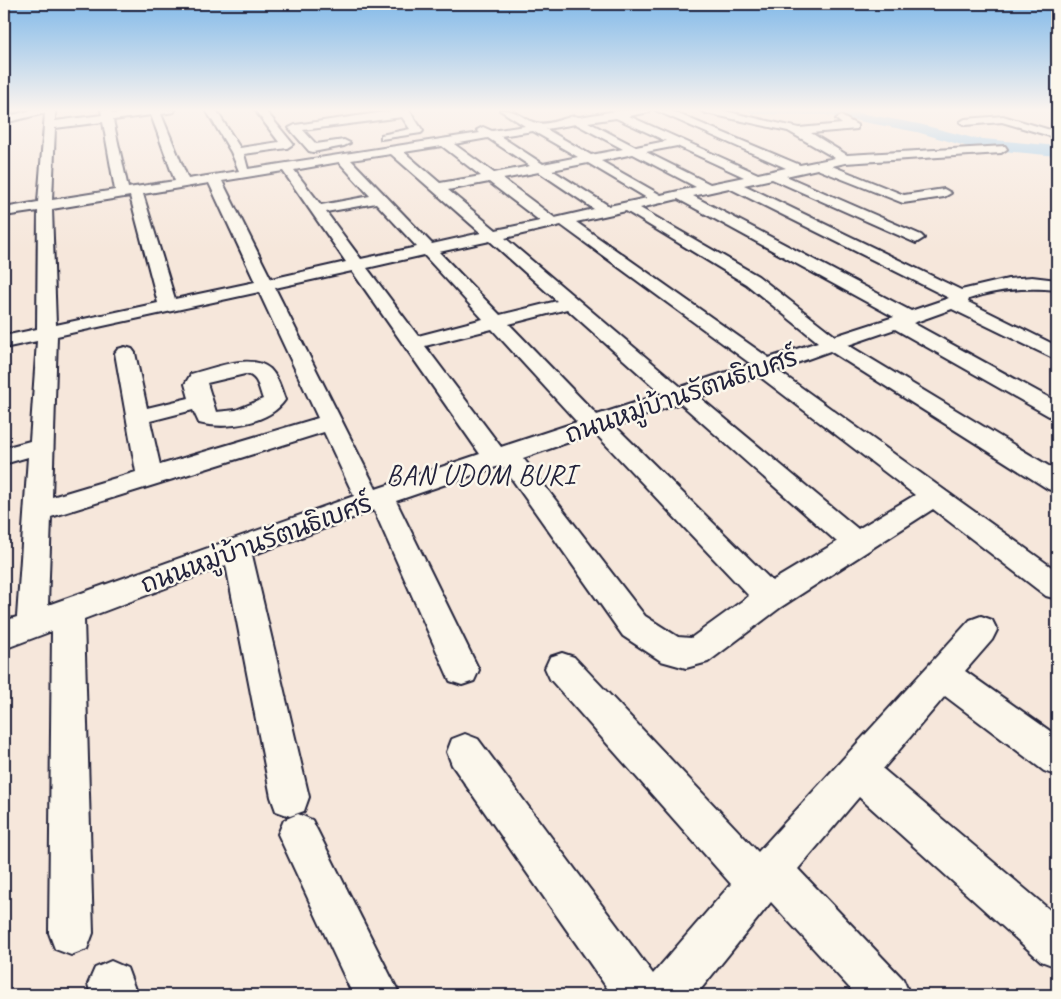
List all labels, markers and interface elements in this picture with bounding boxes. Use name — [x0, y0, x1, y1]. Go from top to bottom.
street label: ถนนหมู่บ้านรัตนธิเบศร์ — [561, 340, 802, 453]
district label: BAN UDOM BURI — [386, 457, 580, 492]
street label: ถนนหมู่บ้านรัตนธิเบศร์ — [136, 486, 377, 603]

